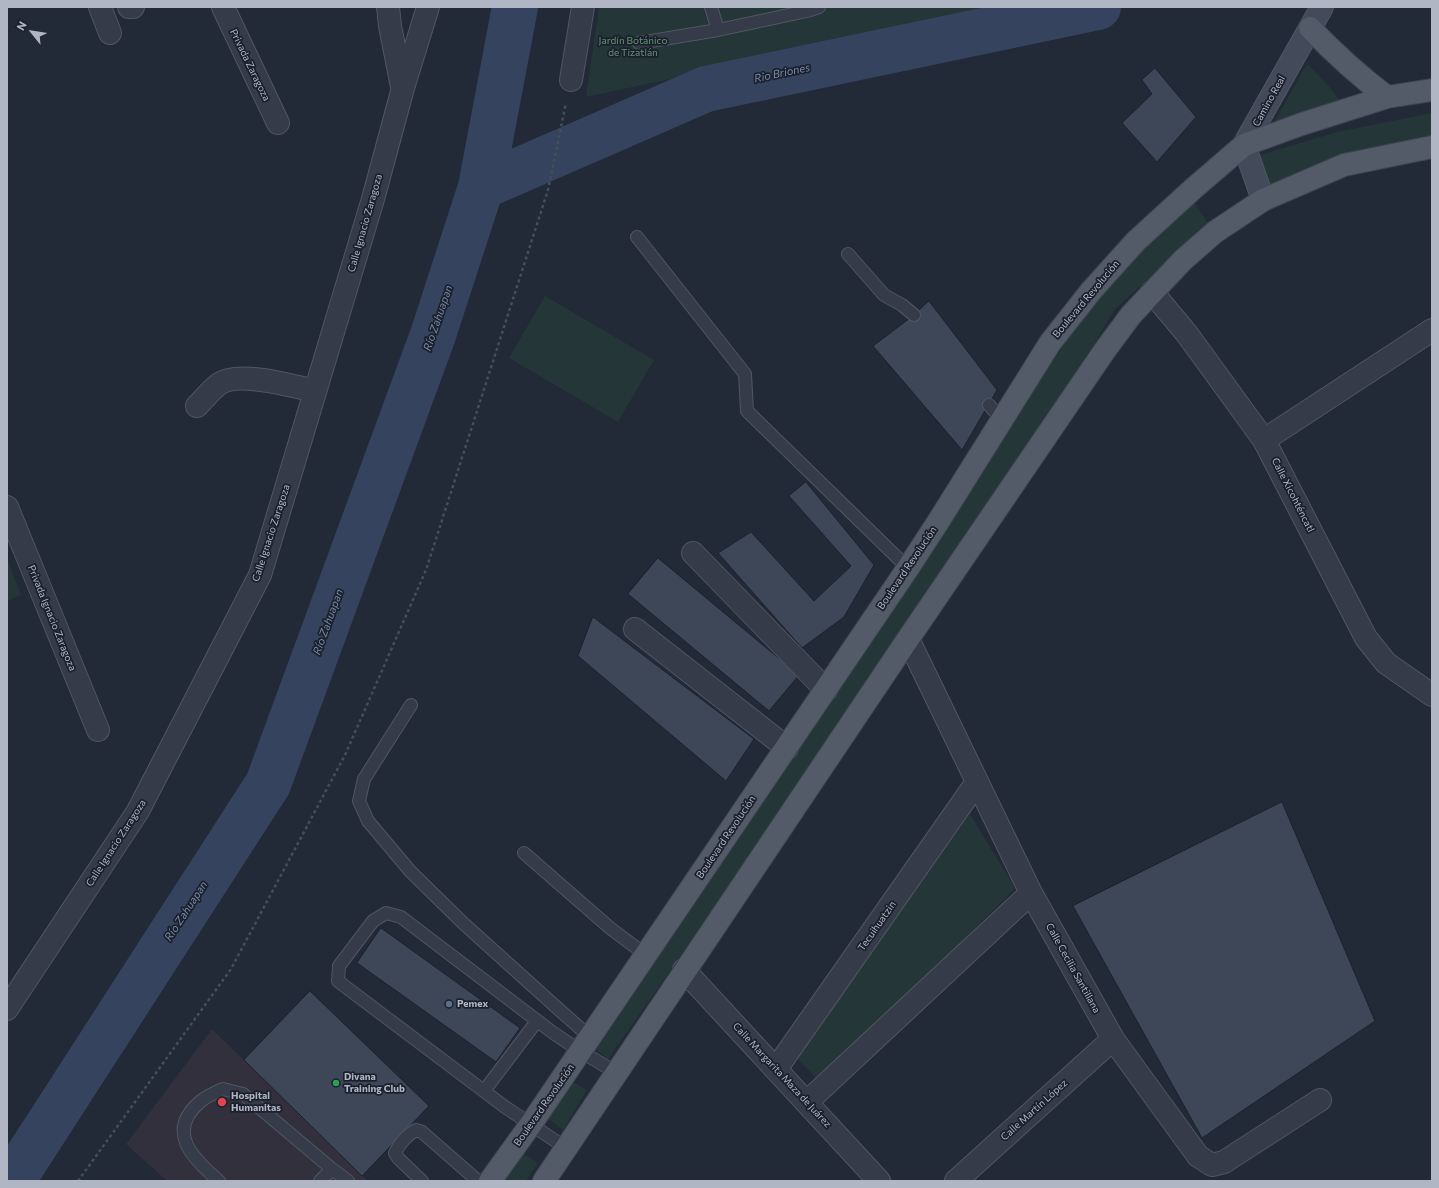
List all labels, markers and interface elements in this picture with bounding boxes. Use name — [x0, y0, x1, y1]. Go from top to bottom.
north arrow — [12, 12, 52, 52]
text: N — [13, 19, 29, 33]
street label: Privada Zaragoza — [227, 27, 273, 103]
park label: Jardín Botánico de Tizatlán — [599, 35, 667, 58]
water label: Rio Briones — [753, 61, 811, 85]
street label: Camino Real — [1250, 73, 1288, 129]
street label: Calle Ignacio Zaragoza — [345, 173, 385, 273]
street label: Boulevard Revolución — [1050, 258, 1122, 340]
water label: Río Zahuapan — [421, 283, 455, 353]
street label: Calle Xicohténcatl — [1269, 456, 1317, 534]
street label: Calle Ignacio Zaragoza — [250, 483, 292, 583]
street label: Boulevard Revolución — [875, 524, 939, 612]
street label: Privada Ignacio Zaragoza — [25, 563, 79, 673]
water label: Río Zahuapan — [310, 587, 346, 657]
street label: Boulevard Revolución — [694, 793, 758, 881]
street label: Calle Ignacio Zaragoza — [83, 797, 149, 889]
water label: Río Zahuapan — [162, 879, 210, 943]
street label: Tecuihuatzin — [855, 899, 899, 953]
street label: Calle Cecilia Santillana — [1043, 921, 1103, 1015]
place label: Pemex — [457, 998, 488, 1010]
marker: Pemex — [444, 999, 454, 1009]
street label: Calle Margarita Maza de Juárez — [730, 1020, 834, 1130]
street label: Boulevard Revolución — [511, 1062, 577, 1148]
place label: Divana Training Club — [344, 1071, 405, 1094]
street label: Calle Martín López — [998, 1077, 1070, 1143]
marker: Divana Training Club — [331, 1078, 341, 1088]
place label: Hospital Humanitas — [231, 1090, 281, 1114]
marker: Hospital Humanitas — [216, 1096, 228, 1108]

